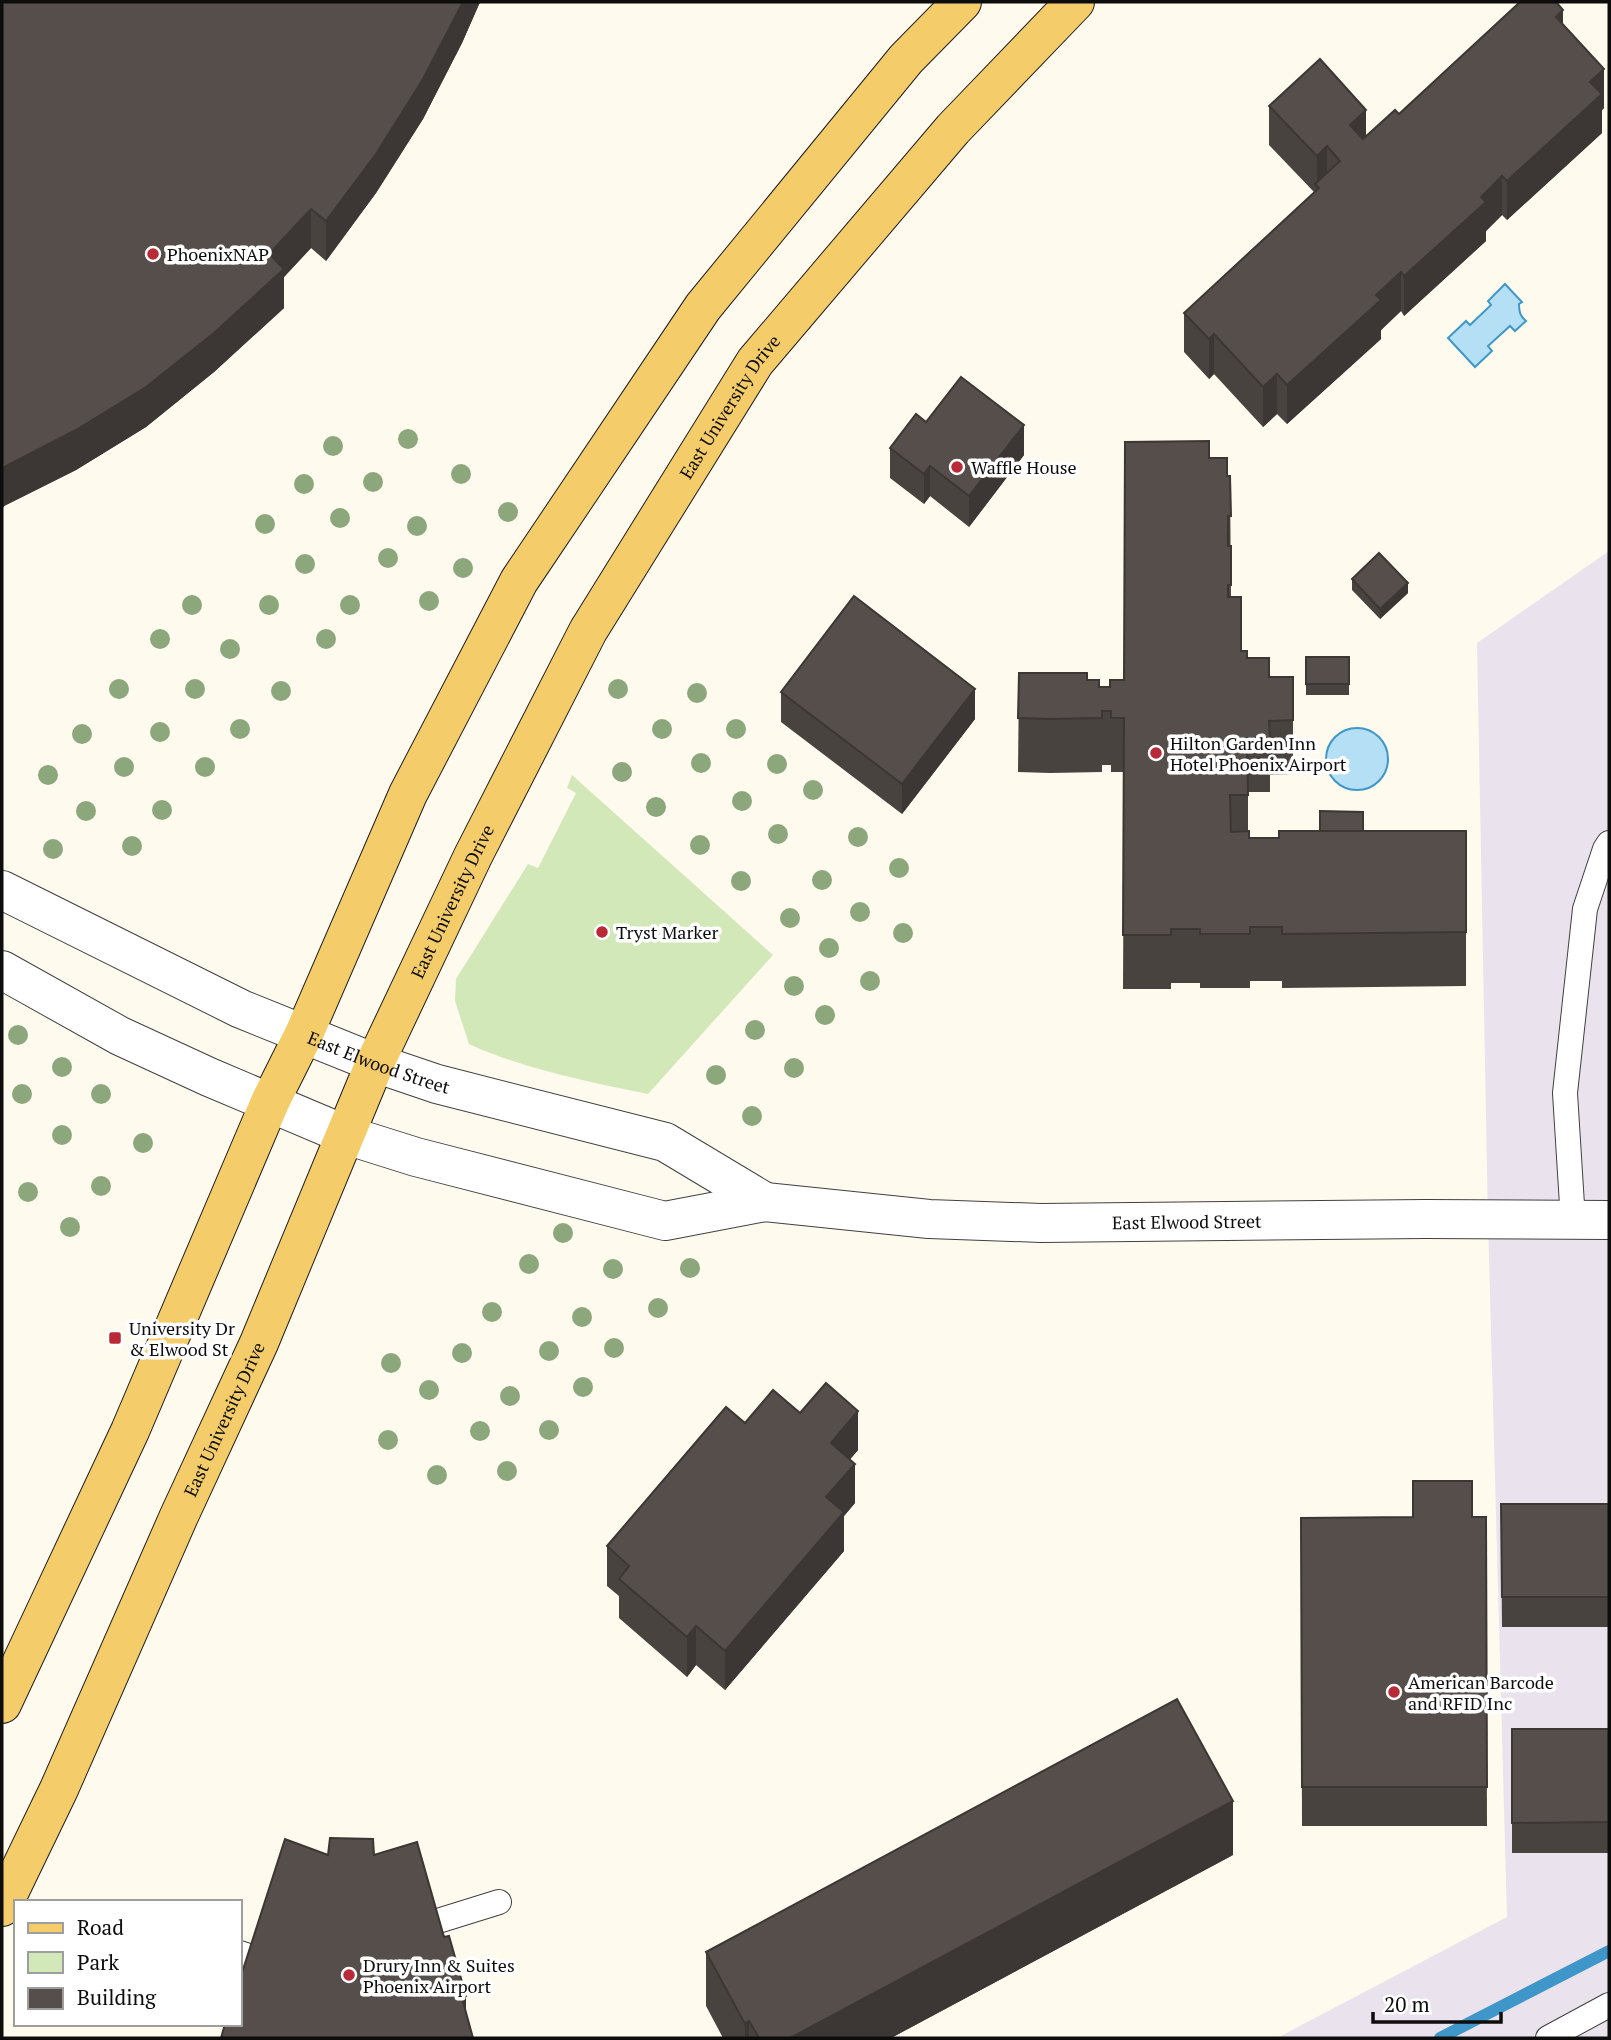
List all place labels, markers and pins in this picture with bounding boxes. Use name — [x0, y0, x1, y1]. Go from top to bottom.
place label: PhoenixNAP — [167, 242, 269, 266]
marker: PhoenixNAP — [145, 246, 161, 262]
place label: Waffle House — [971, 455, 1077, 479]
marker: Waffle House — [949, 459, 965, 475]
place label: Hilton Garden Inn Hotel Phoenix Airport — [1170, 731, 1347, 776]
marker: Hilton Garden Inn Hotel Phoenix Airport — [1148, 745, 1164, 761]
place label: Tryst Marker — [616, 920, 718, 944]
marker: Tryst Marker — [594, 924, 610, 940]
place label: University Dr & Elwood St — [129, 1316, 235, 1361]
marker: University Dr & Elwood St — [107, 1330, 123, 1346]
place label: American Barcode and RFID Inc — [1408, 1670, 1554, 1715]
marker: American Barcode and RFID Inc — [1386, 1684, 1402, 1700]
place label: Drury Inn & Suites Phoenix Airport — [363, 1953, 515, 1998]
marker: Drury Inn & Suites Phoenix Airport — [341, 1967, 357, 1983]

